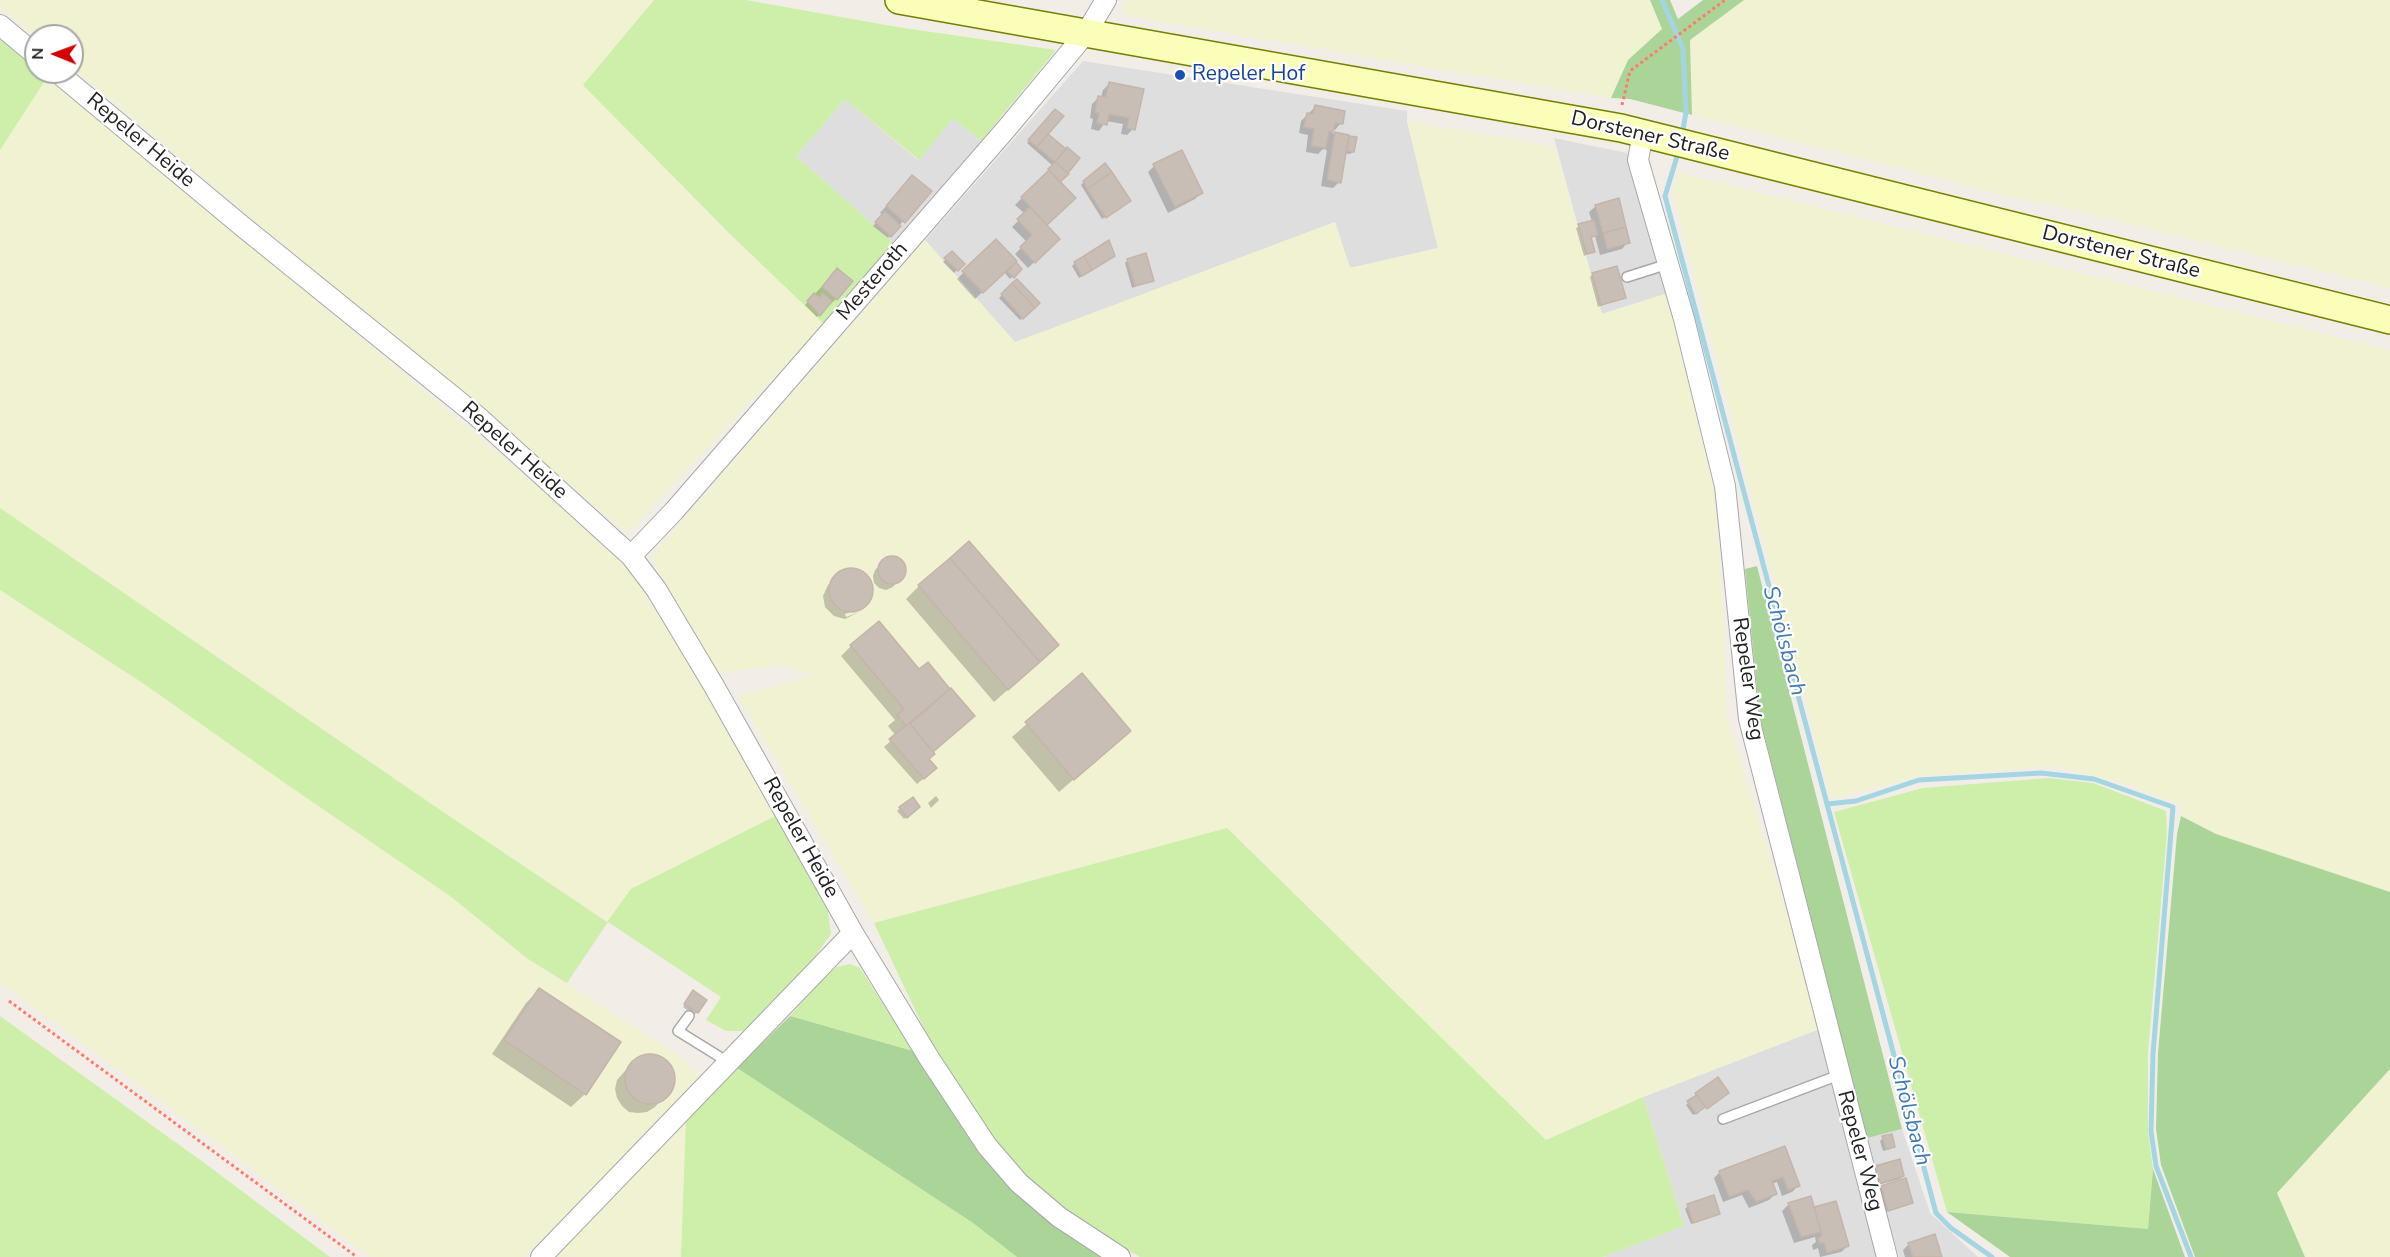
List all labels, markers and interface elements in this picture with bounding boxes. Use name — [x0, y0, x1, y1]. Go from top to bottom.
north arrow — [24, 24, 84, 84]
text: N — [27, 48, 49, 60]
place label: Repeler Hof — [1192, 62, 1305, 88]
marker: Repeler Hof — [1173, 68, 1187, 82]
street label: Repeler Heide — [81, 88, 199, 194]
street label: Dorstener Straße — [1568, 107, 1732, 167]
street label: Dorstener Straße — [2039, 221, 2203, 285]
street label: Mesteroth — [832, 238, 914, 326]
street label: Repeler Heide — [456, 397, 572, 505]
water label: Schölsbach — [1756, 583, 1810, 699]
street label: Repeler Weg — [1726, 616, 1768, 742]
street label: Repeler Heide — [756, 773, 844, 903]
water label: Schölsbach — [1881, 1053, 1935, 1169]
street label: Repeler Weg — [1831, 1088, 1887, 1214]

